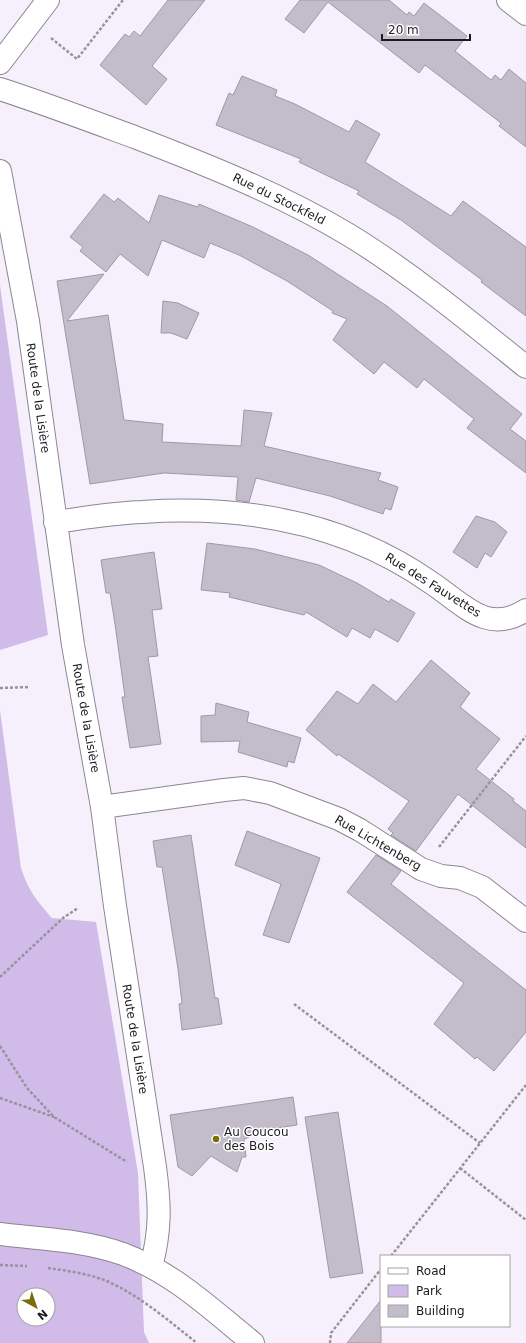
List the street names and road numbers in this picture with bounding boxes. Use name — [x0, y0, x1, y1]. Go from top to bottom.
street label: Rue du Stockfeld — [230, 170, 328, 228]
street label: Route de la Lisière — [23, 342, 53, 454]
street label: Rue des Fauvettes — [383, 550, 483, 620]
street label: Route de la Lisière — [69, 662, 103, 774]
street label: Rue Lichtenberg — [332, 812, 424, 874]
street label: Route de la Lisière — [119, 983, 151, 1095]

